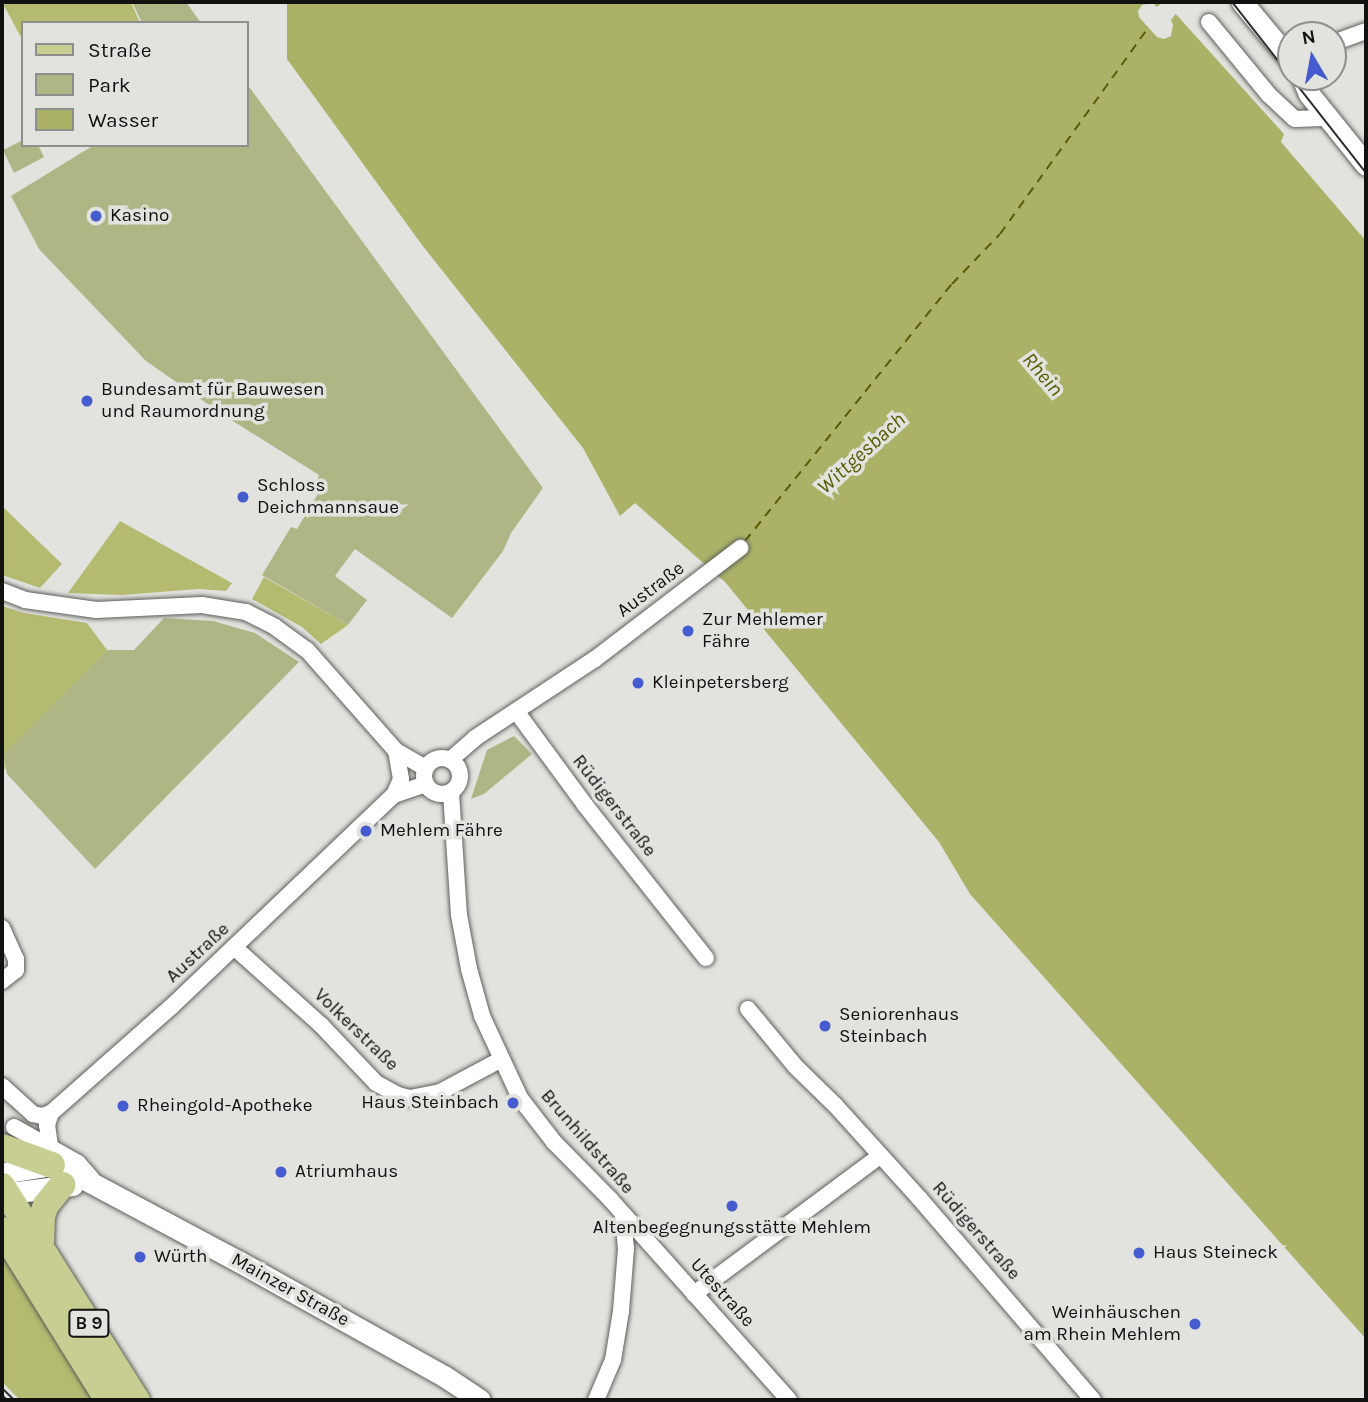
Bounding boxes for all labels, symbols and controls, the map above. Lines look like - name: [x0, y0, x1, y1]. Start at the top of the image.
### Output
- legend: [21, 21, 248, 147]
- north arrow: [1277, 21, 1347, 91]
- text: N: [1300, 25, 1317, 49]
- text: Straße: [88, 38, 151, 62]
- text: Park: [88, 73, 131, 97]
- text: Wasser: [88, 108, 158, 132]
- place label: Kasino: [110, 205, 169, 227]
- marker: Kasino: [88, 208, 104, 224]
- water label: Rhein: [1017, 347, 1069, 401]
- place label: Bundesamt für Bauwesen und Raumordnung: [101, 379, 325, 423]
- marker: Bundesamt für Bauwesen und Raumordnung: [79, 393, 95, 409]
- water label: Wittgesbach: [812, 407, 910, 499]
- place label: Schloss Deichmannsaue: [257, 475, 399, 519]
- marker: Schloss Deichmannsaue: [235, 489, 251, 505]
- street label: Austraße: [613, 557, 689, 623]
- place label: Zur Mehlemer Fähre: [702, 609, 823, 653]
- marker: Zur Mehlemer Fähre: [680, 623, 696, 639]
- place label: Kleinpetersberg: [652, 672, 789, 694]
- marker: Kleinpetersberg: [630, 675, 646, 691]
- street label: Rüdigerstraße: [567, 750, 661, 862]
- place label: Mehlem Fähre: [380, 820, 503, 842]
- marker: Mehlem Fähre: [358, 823, 374, 839]
- street label: Austraße: [162, 918, 234, 988]
- street label: Volkerstraße: [309, 984, 403, 1076]
- place label: Seniorenhaus Steinbach: [839, 1004, 959, 1048]
- marker: Seniorenhaus Steinbach: [817, 1018, 833, 1034]
- street label: Brunhildstraße: [535, 1085, 639, 1199]
- place label: Haus Steinbach: [361, 1092, 499, 1114]
- place label: Rheingold-Apotheke: [137, 1095, 313, 1117]
- marker: Haus Steinbach: [505, 1095, 521, 1111]
- marker: Rheingold-Apotheke: [115, 1098, 131, 1114]
- place label: Atriumhaus: [295, 1161, 398, 1183]
- marker: Atriumhaus: [273, 1164, 289, 1180]
- street label: Rüdigerstraße: [927, 1177, 1025, 1285]
- marker: Altenbegegnungsstätte Mehlem: [724, 1198, 740, 1214]
- place label: Altenbegegnungsstätte Mehlem: [593, 1217, 871, 1239]
- place label: Haus Steineck: [1153, 1242, 1278, 1264]
- marker: Haus Steineck: [1131, 1245, 1147, 1261]
- place label: Würth: [154, 1246, 207, 1268]
- street label: Mainzer Straße: [227, 1248, 353, 1332]
- marker: Würth: [132, 1249, 148, 1265]
- street label: Utestraße: [685, 1254, 759, 1332]
- place label: Weinhäuschen am Rhein Mehlem: [1024, 1302, 1181, 1346]
- road number: B 9: [68, 1308, 110, 1338]
- marker: Weinhäuschen am Rhein Mehlem: [1187, 1316, 1203, 1332]

